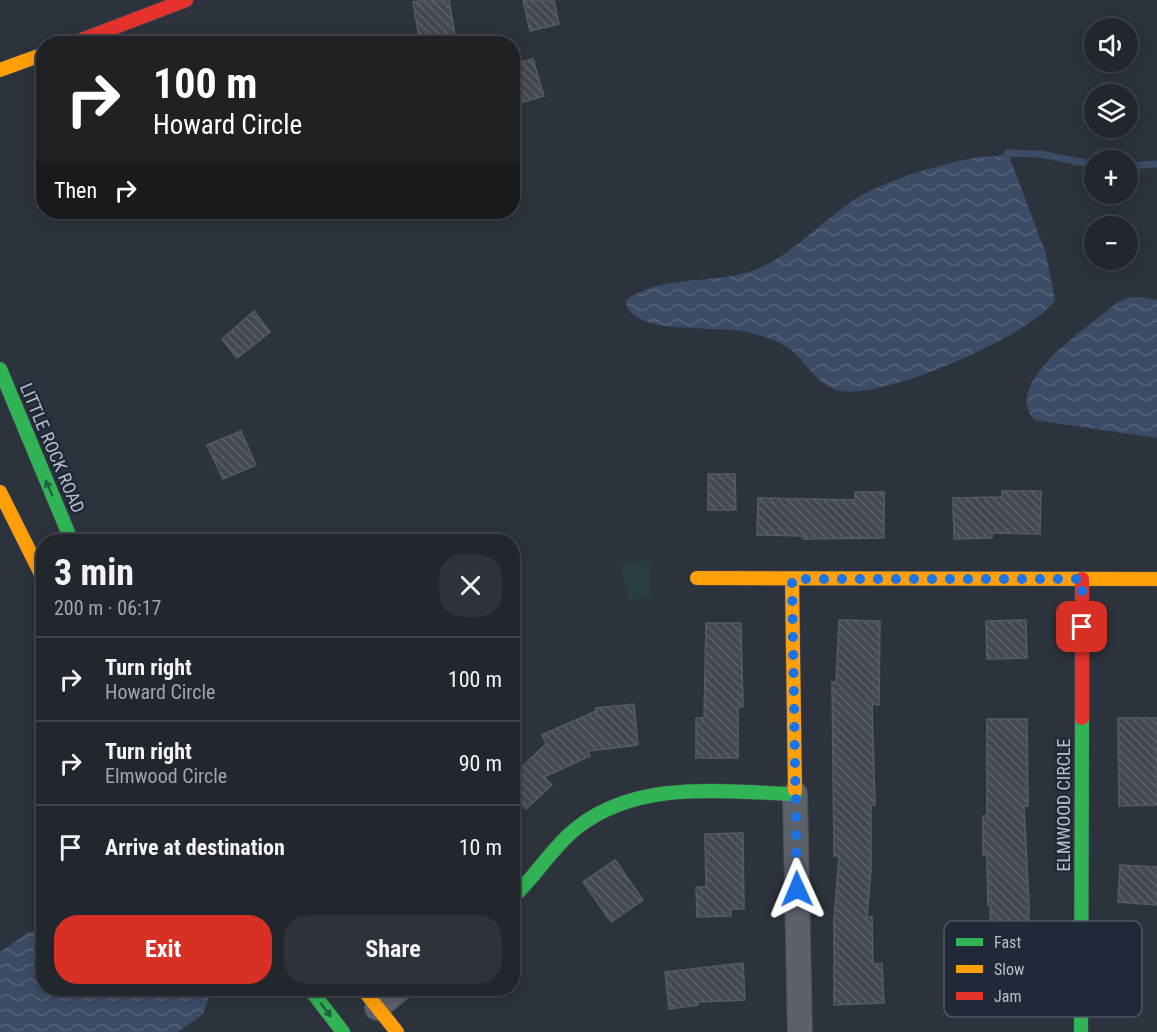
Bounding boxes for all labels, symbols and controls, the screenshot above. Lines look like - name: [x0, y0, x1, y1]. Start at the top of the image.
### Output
- map controls: [1084, 18, 1138, 270]
- button: sound: [1084, 18, 1138, 72]
- text: 100 m: [153, 59, 258, 108]
- icon: right: [54, 60, 132, 138]
- button: layers: [1084, 84, 1138, 138]
- text: Howard Circle: [153, 109, 302, 141]
- button: +: [1084, 150, 1138, 204]
- icon: right: [109, 174, 142, 207]
- text: Then: [54, 178, 97, 203]
- button: −: [1084, 216, 1138, 270]
- street label: LITTLE ROCK ROAD: [16, 380, 89, 516]
- one-way arrow: [43, 479, 53, 497]
- text: 3 min: [54, 552, 134, 594]
- button: close: [439, 554, 502, 617]
- text: 200 m · 06:17: [54, 596, 161, 620]
- pin: [1056, 601, 1107, 652]
- icon: arrive: [1065, 610, 1098, 643]
- text: Turn right: [105, 655, 192, 680]
- icon: right: [54, 663, 87, 696]
- text: 100 m: [448, 667, 502, 692]
- text: Howard Circle: [105, 680, 215, 704]
- text: Turn right: [105, 739, 192, 764]
- street label: ELMWOOD CIRCLE: [1053, 739, 1074, 871]
- icon: right: [54, 747, 87, 780]
- text: 90 m: [459, 751, 502, 776]
- text: Elmwood Circle: [105, 764, 227, 788]
- icon: arrive: [54, 831, 87, 864]
- text: Arrive at destination: [105, 835, 285, 860]
- text: 10 m: [459, 835, 502, 860]
- position arrow: [765, 857, 829, 921]
- button: Exit: [54, 915, 272, 984]
- button: Share: [284, 915, 502, 984]
- legend: [944, 921, 1142, 1017]
- text: Fast: [994, 933, 1021, 952]
- text: Slow: [994, 960, 1024, 979]
- text: Jam: [994, 987, 1021, 1006]
- one-way arrow: [320, 1003, 332, 1018]

